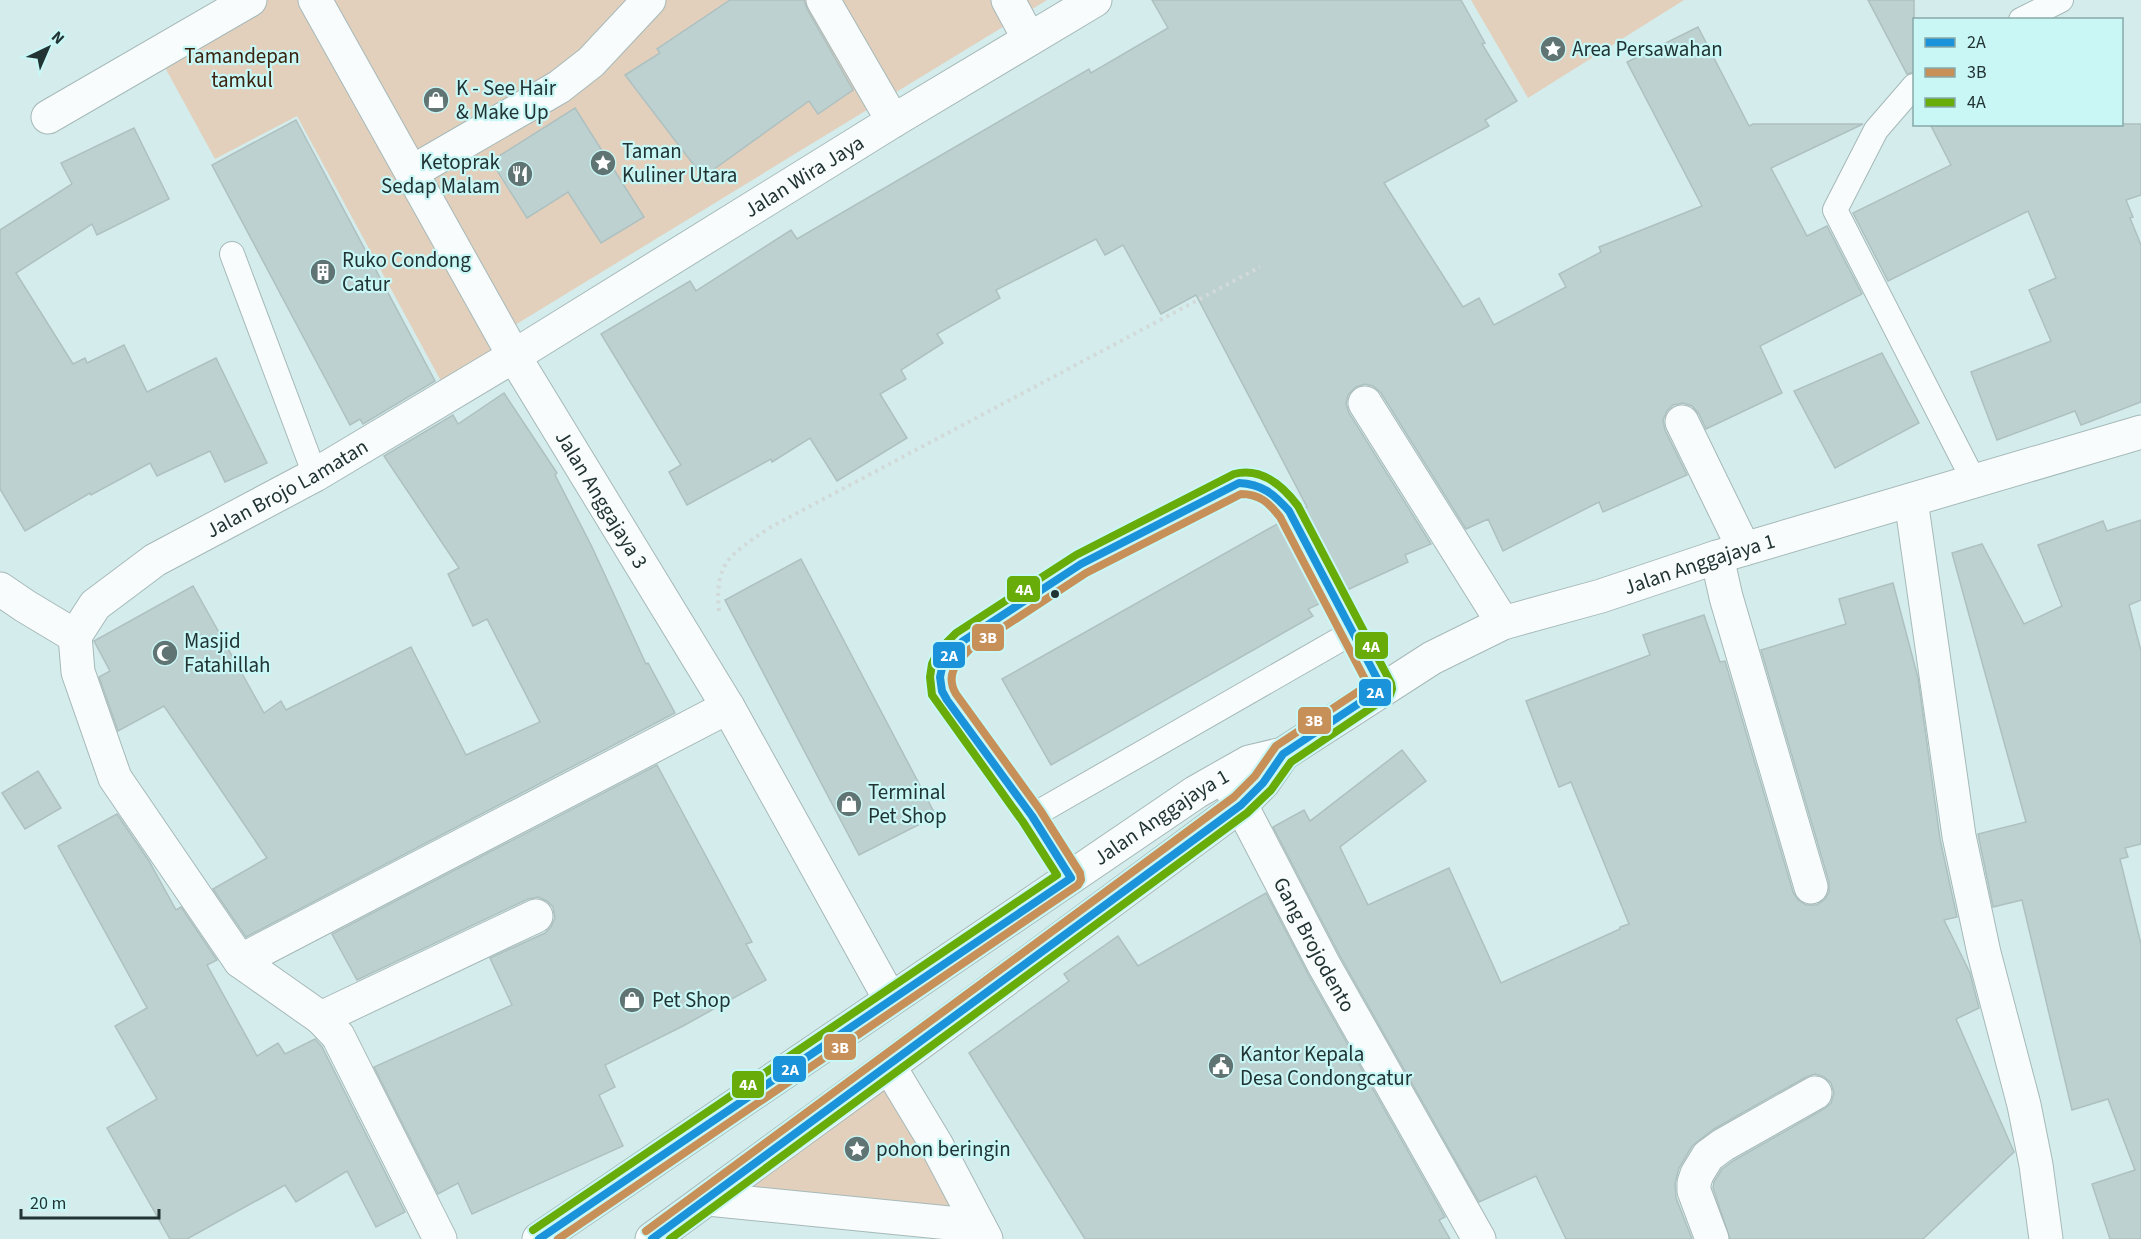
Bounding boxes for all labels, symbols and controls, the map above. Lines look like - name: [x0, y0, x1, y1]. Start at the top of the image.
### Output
- north arrow: [18, 18, 78, 78]
- legend: [1913, 18, 2123, 126]
- text: N: [46, 26, 69, 50]
- text: 2A: [1967, 30, 1986, 55]
- place icon: Area Persawahan: [1538, 34, 1568, 64]
- place label: Area Persawahan: [1572, 34, 1723, 64]
- park label: Tamandepan tamkul: [184, 41, 300, 95]
- text: 3B: [1967, 60, 1987, 85]
- place label: K - See Hair & Make Up: [456, 73, 557, 127]
- shop icon: K - See Hair & Make Up: [421, 85, 451, 115]
- text: 4A: [1967, 90, 1986, 115]
- street label: Jalan Wira Jaya: [738, 128, 870, 225]
- place label: Taman Kuliner Utara: [622, 136, 737, 190]
- place label: Ketoprak Sedap Malam: [381, 147, 501, 201]
- place icon: Taman Kuliner Utara: [588, 148, 618, 178]
- restaurant icon: Ketoprak Sedap Malam: [505, 159, 535, 189]
- place label: Ruko Condong Catur: [342, 245, 471, 299]
- building icon: Ruko Condong Catur: [308, 257, 338, 287]
- street label: Jalan Anggajaya 3: [548, 425, 655, 574]
- street label: Jalan Brojo Lamatan: [201, 432, 374, 545]
- street label: Jalan Anggajaya 1: [1620, 526, 1778, 602]
- line badge: 4A: [1006, 575, 1041, 603]
- text: 4A: [1015, 579, 1034, 601]
- unlabelled marker: [1049, 588, 1061, 600]
- line badge: 3B: [971, 623, 1005, 652]
- place label: Masjid Fatahillah: [184, 626, 271, 680]
- text: 3B: [979, 627, 997, 649]
- line badge: 4A: [1354, 631, 1389, 660]
- text: 4A: [1362, 636, 1381, 658]
- mosque icon: Masjid Fatahillah: [150, 638, 180, 668]
- line badge: 2A: [932, 641, 966, 669]
- text: 2A: [940, 645, 959, 667]
- line badge: 2A: [1358, 678, 1392, 707]
- text: 2A: [1366, 682, 1385, 704]
- line badge: 3B: [1297, 706, 1332, 735]
- text: 3B: [1305, 710, 1323, 732]
- street label: Jalan Anggajaya 1: [1087, 761, 1235, 873]
- place label: Terminal Pet Shop: [868, 777, 947, 831]
- shop icon: Terminal Pet Shop: [834, 789, 864, 819]
- street label: Gang Brojodento: [1266, 872, 1363, 1018]
- shop icon: Pet Shop: [617, 985, 647, 1015]
- place label: Pet Shop: [652, 985, 731, 1015]
- line badge: 3B: [823, 1033, 857, 1061]
- text: 3B: [831, 1037, 849, 1059]
- place label: Kantor Kepala Desa Condongcatur: [1240, 1039, 1413, 1093]
- public building icon: Kantor Kepala Desa Condongcatur: [1206, 1051, 1236, 1081]
- line badge: 2A: [772, 1055, 807, 1083]
- text: 2A: [781, 1059, 800, 1081]
- line badge: 4A: [731, 1070, 765, 1099]
- text: 4A: [739, 1074, 758, 1096]
- place icon: pohon beringin: [842, 1134, 872, 1164]
- place label: pohon beringin: [876, 1134, 1011, 1164]
- scale bar: [21, 1182, 159, 1220]
- text: 20 m: [30, 1191, 66, 1216]

